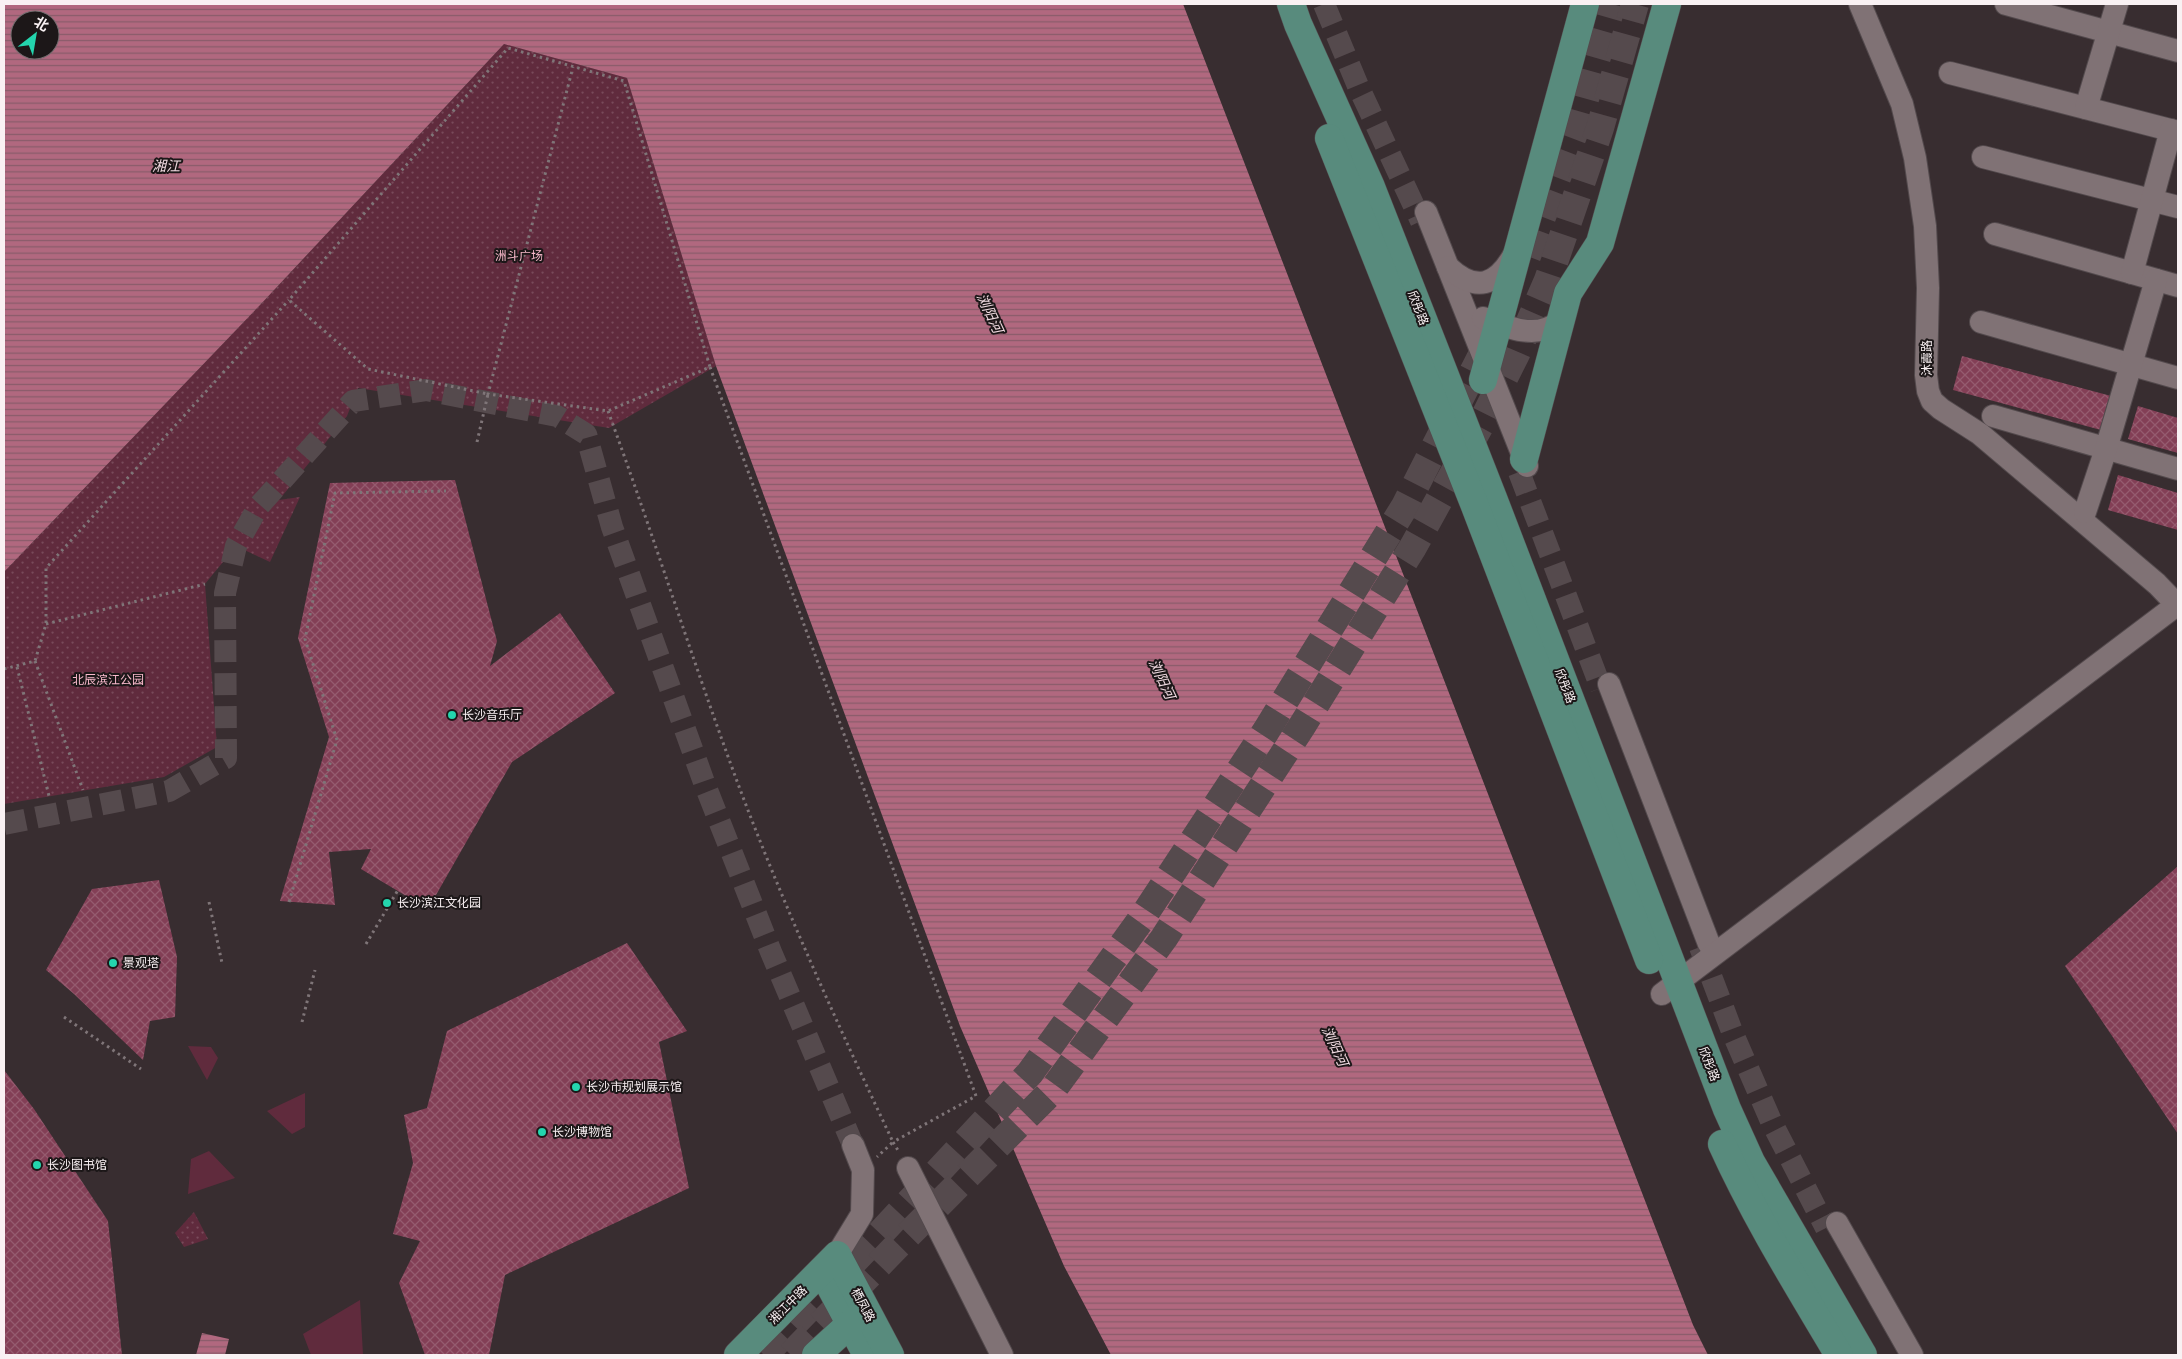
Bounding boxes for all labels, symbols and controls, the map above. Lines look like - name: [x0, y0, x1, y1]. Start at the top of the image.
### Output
- north arrow: [10, 10, 60, 60]
- text: 北: [32, 13, 52, 34]
- water label: 湘江: [152, 158, 182, 174]
- park label: 洲斗广场: [495, 249, 543, 263]
- street label: 欣彤路: [1405, 289, 1431, 327]
- water label: 浏阳河: [974, 291, 1007, 338]
- street label: 沐霞路: [1920, 340, 1934, 376]
- water label: 浏阳河: [1146, 657, 1179, 704]
- street label: 欣彤路: [1552, 667, 1578, 705]
- park label: 北辰滨江公园: [72, 673, 144, 687]
- place label: 长沙音乐厅: [462, 708, 522, 722]
- marker: 长沙音乐厅: [446, 709, 458, 721]
- place label: 长沙滨江文化园: [397, 896, 481, 910]
- marker: 长沙滨江文化园: [381, 897, 393, 909]
- place label: 景观塔: [123, 956, 159, 970]
- marker: 景观塔: [107, 957, 119, 969]
- water label: 浏阳河: [1319, 1024, 1352, 1071]
- street label: 欣彤路: [1696, 1045, 1722, 1083]
- place label: 长沙市规划展示馆: [586, 1080, 682, 1094]
- marker: 长沙市规划展示馆: [570, 1081, 582, 1093]
- place label: 长沙博物馆: [552, 1125, 612, 1139]
- marker: 长沙博物馆: [536, 1126, 548, 1138]
- place label: 长沙图书馆: [47, 1158, 107, 1172]
- marker: 长沙图书馆: [31, 1159, 43, 1171]
- street label: 湘江中路: [766, 1283, 810, 1327]
- street label: 栖凤路: [848, 1286, 878, 1324]

